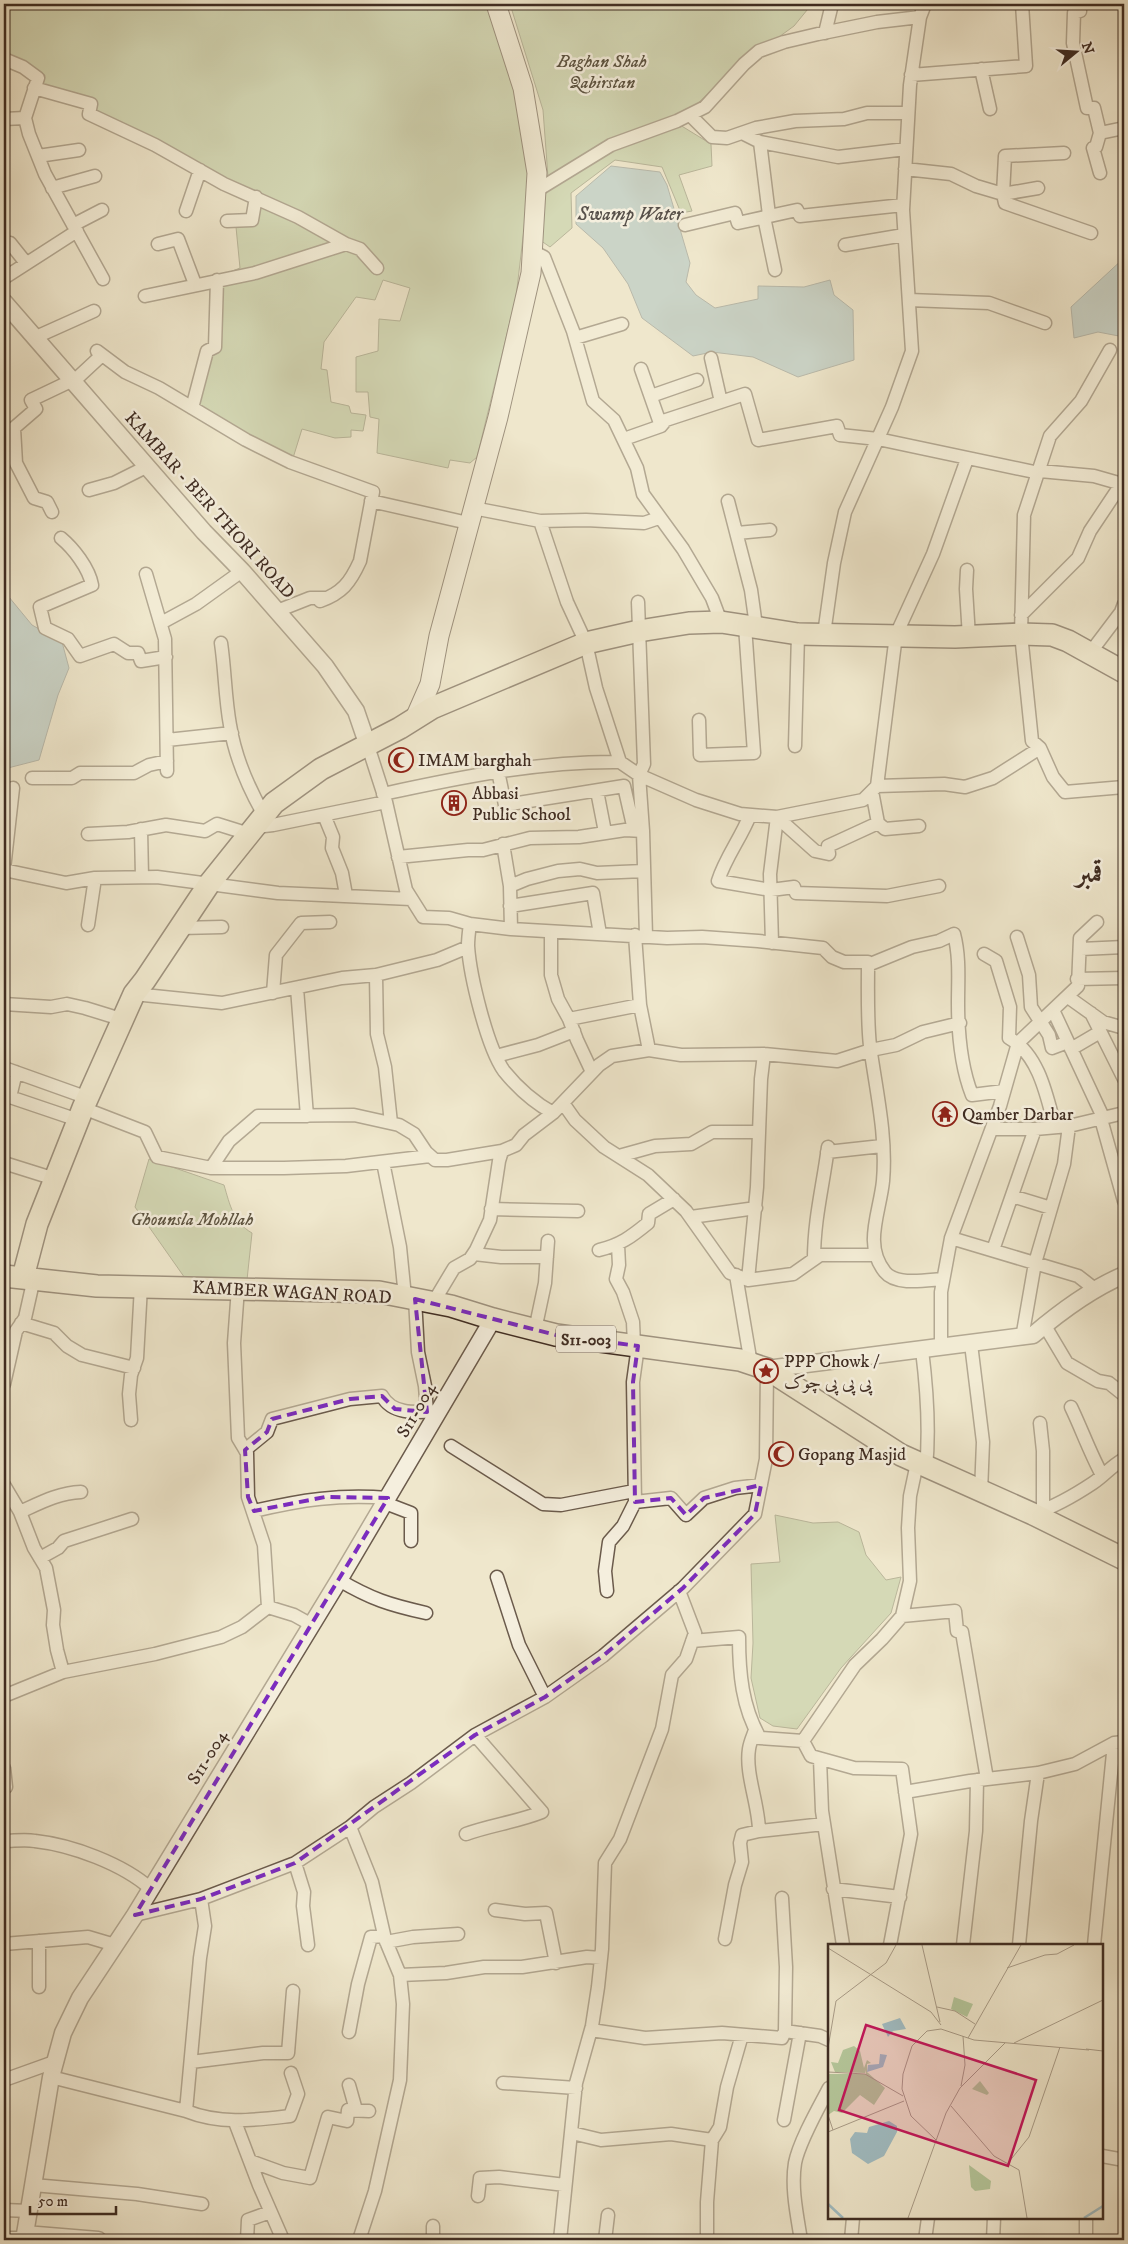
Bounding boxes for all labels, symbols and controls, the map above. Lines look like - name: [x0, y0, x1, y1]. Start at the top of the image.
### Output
- north arrow: [1050, 28, 1100, 78]
- text: N: [1077, 40, 1098, 57]
- park label: Baghan Shah Qabirstan: [556, 51, 647, 94]
- water label: Swamp Water: [577, 203, 685, 227]
- street label: KAMBAR - BER THORI ROAD: [119, 408, 299, 604]
- mosque icon: IMAM barghah: [388, 747, 414, 773]
- place label: IMAM barghah: [418, 750, 532, 772]
- place label: Abbasi Public School: [472, 783, 571, 826]
- building icon: Abbasi Public School: [441, 790, 467, 816]
- district label: قمبر: [1073, 856, 1102, 891]
- temple icon: Qamber Darbar: [932, 1101, 958, 1127]
- place label: Qamber Darbar: [962, 1104, 1074, 1126]
- park label: Ghounsla Mohllah: [130, 1209, 254, 1231]
- street label: KAMBER WAGAN ROAD: [192, 1277, 392, 1309]
- road number: S11-003: [556, 1326, 616, 1352]
- place label: PPP Chowk / پی پی پی چوک: [784, 1351, 880, 1396]
- place icon: PPP Chowk / پی پی پی چوک: [753, 1358, 779, 1384]
- street label: S11-004: [392, 1379, 442, 1442]
- mosque icon: Gopang Masjid: [768, 1441, 794, 1467]
- place label: Gopang Masjid: [798, 1444, 906, 1466]
- street label: S11-004: [183, 1726, 233, 1789]
- inset map: [828, 1944, 1103, 2219]
- scale bar: [30, 2184, 116, 2216]
- text: 50 m: [38, 2192, 68, 2211]

